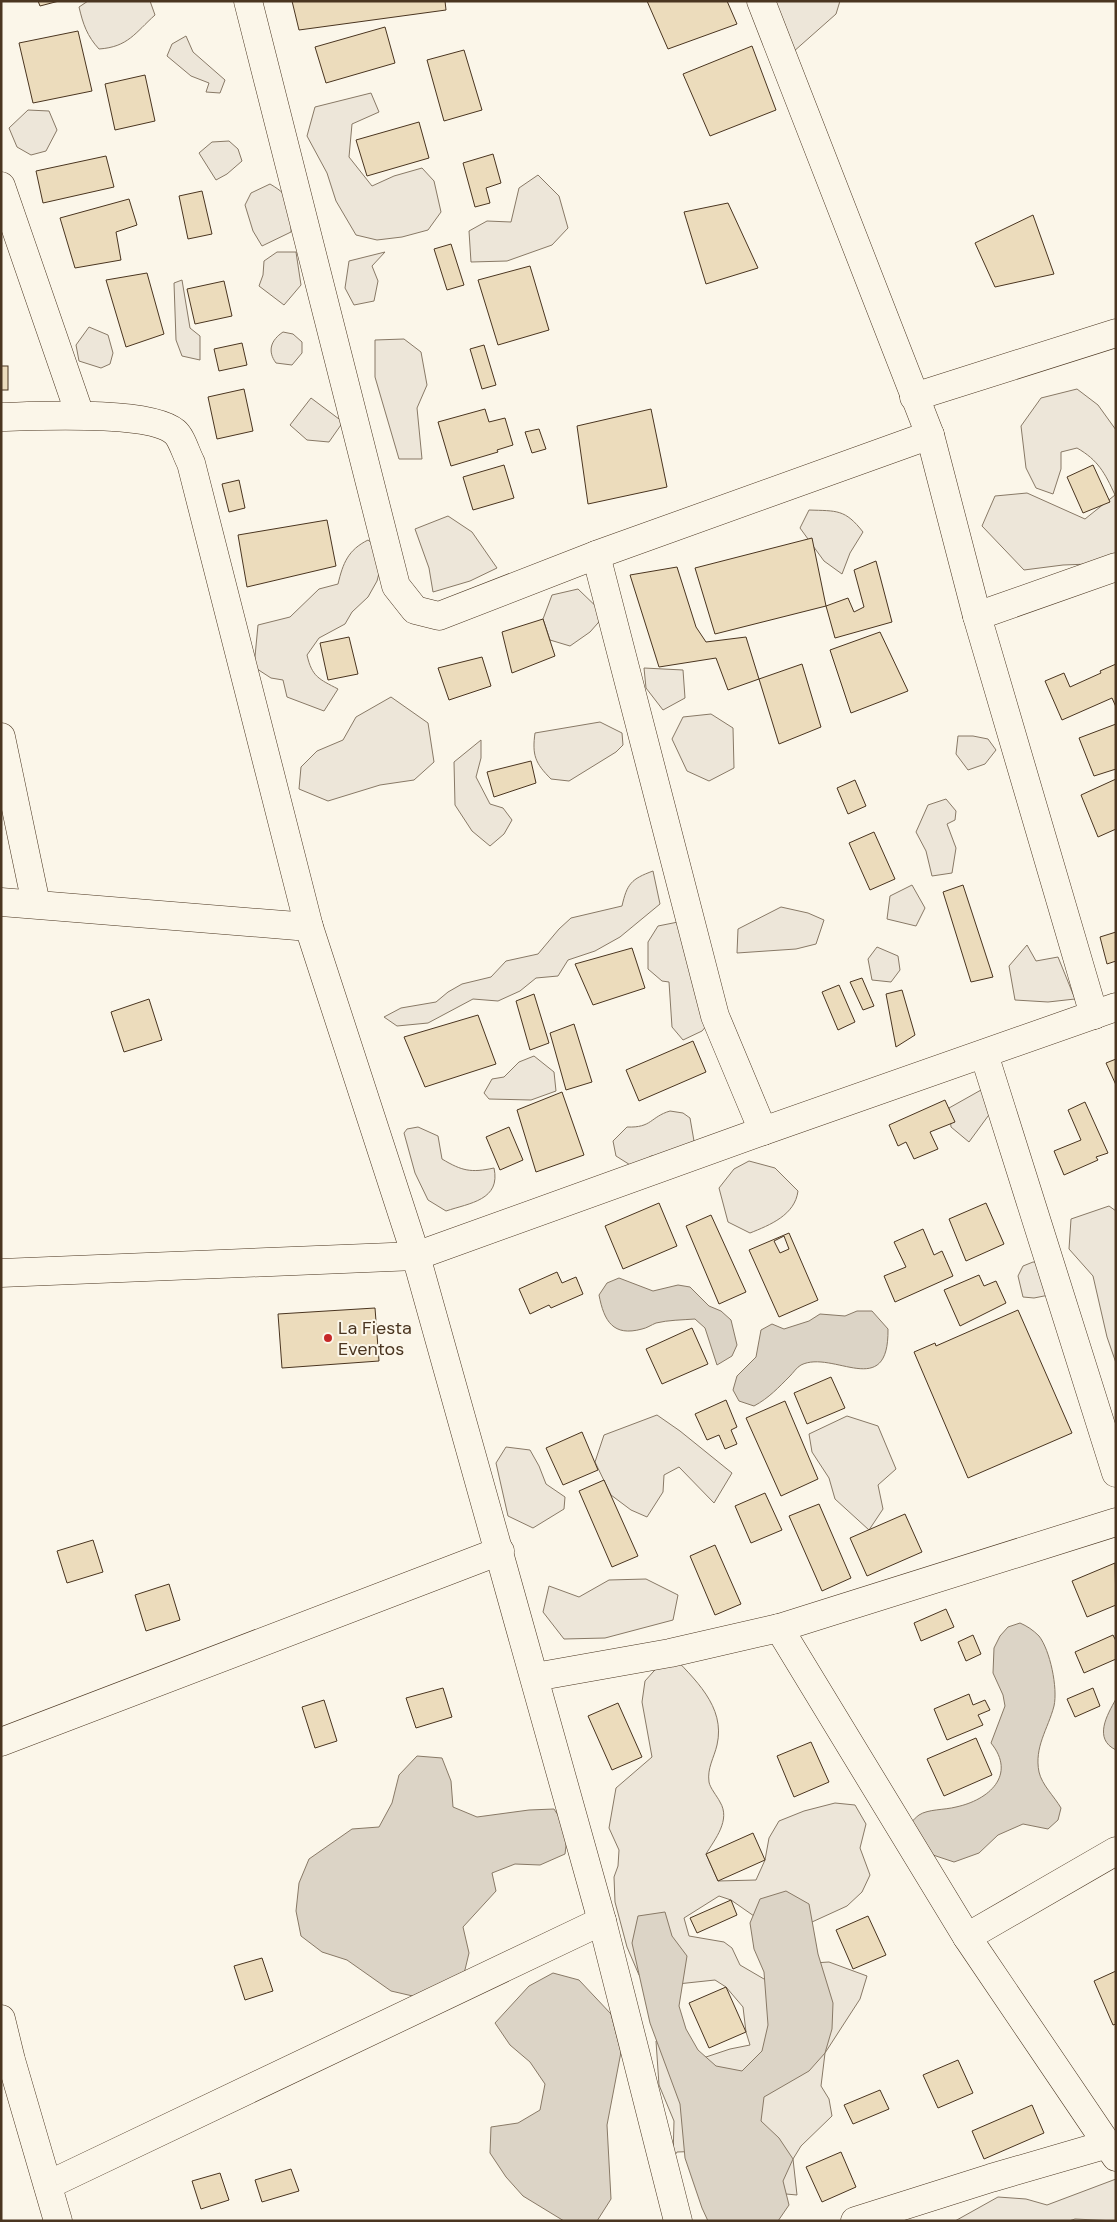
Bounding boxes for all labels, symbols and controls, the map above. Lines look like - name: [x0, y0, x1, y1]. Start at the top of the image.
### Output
- place label: La Fiesta Eventos: [338, 1316, 412, 1361]
- marker: La Fiesta Eventos: [322, 1332, 334, 1344]

